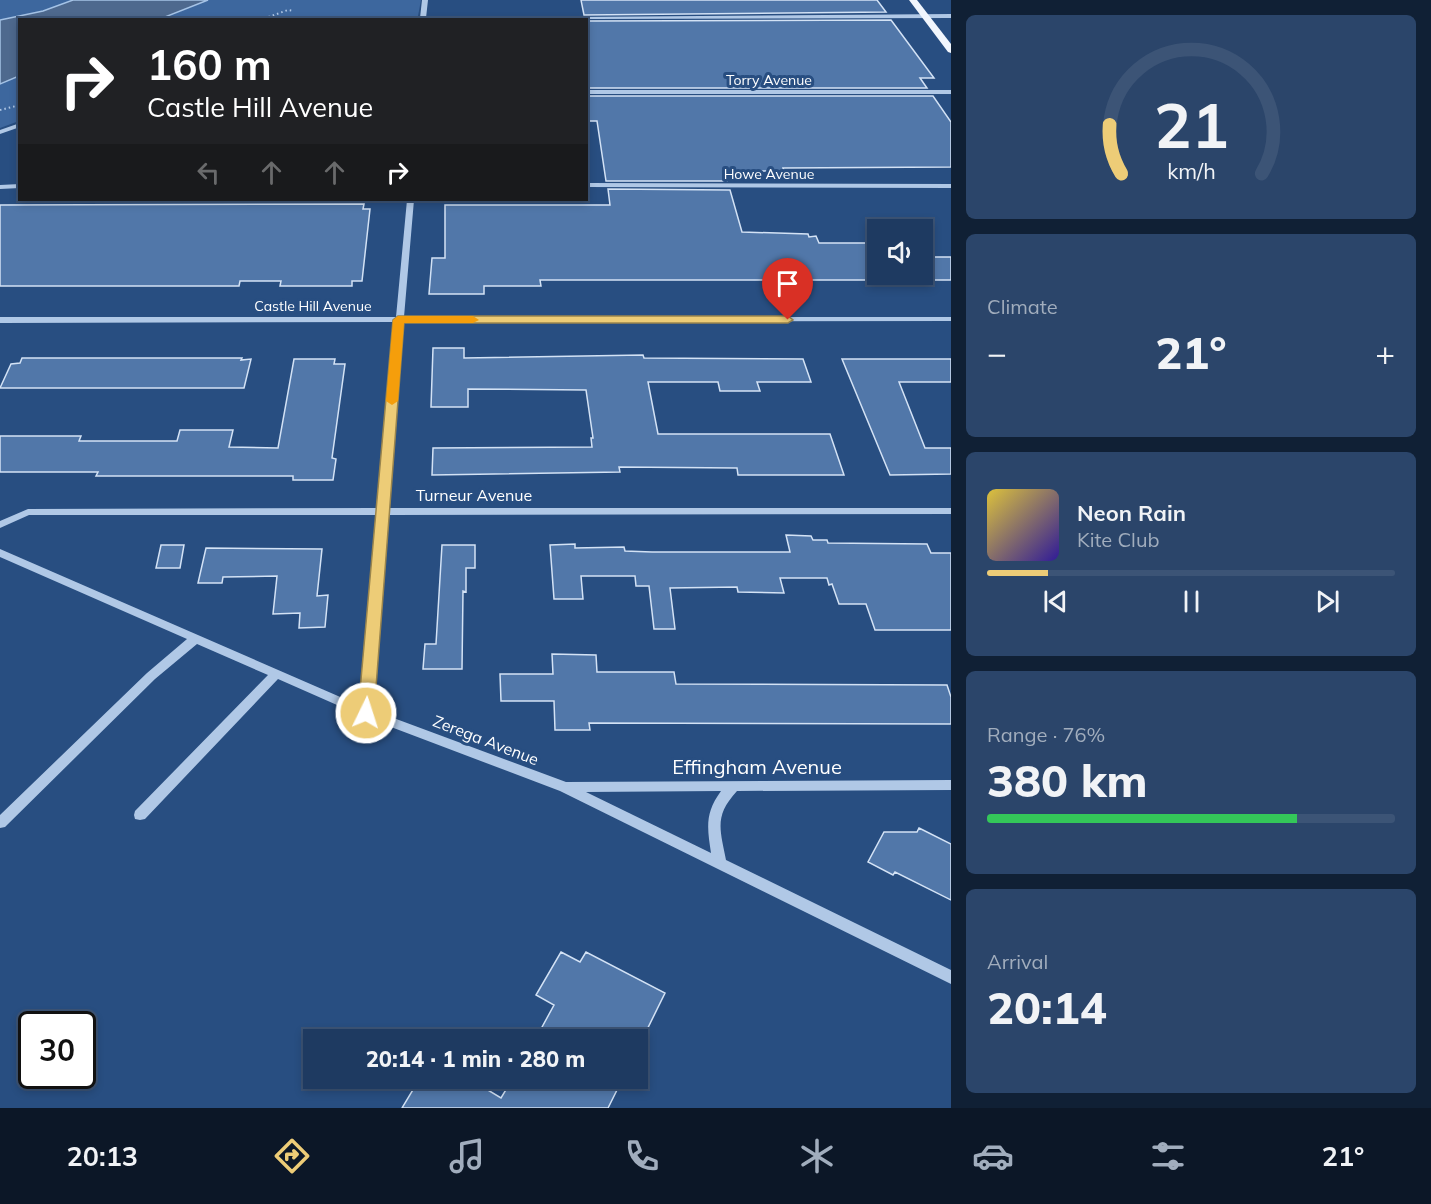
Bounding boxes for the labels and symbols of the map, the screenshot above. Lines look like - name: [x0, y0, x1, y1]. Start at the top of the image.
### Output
- street label: Torry Avenue: [726, 71, 812, 89]
- street label: Howe Avenue: [724, 165, 814, 183]
- pin: [762, 258, 813, 320]
- street label: Castle Hill Avenue: [254, 297, 372, 315]
- street label: Turneur Avenue: [416, 485, 532, 505]
- position arrow: [334, 681, 398, 745]
- street label: Zerega Avenue: [430, 711, 542, 769]
- street label: Effingham Avenue: [672, 754, 842, 779]
- speed limit sign: 30: [18, 1011, 96, 1089]

